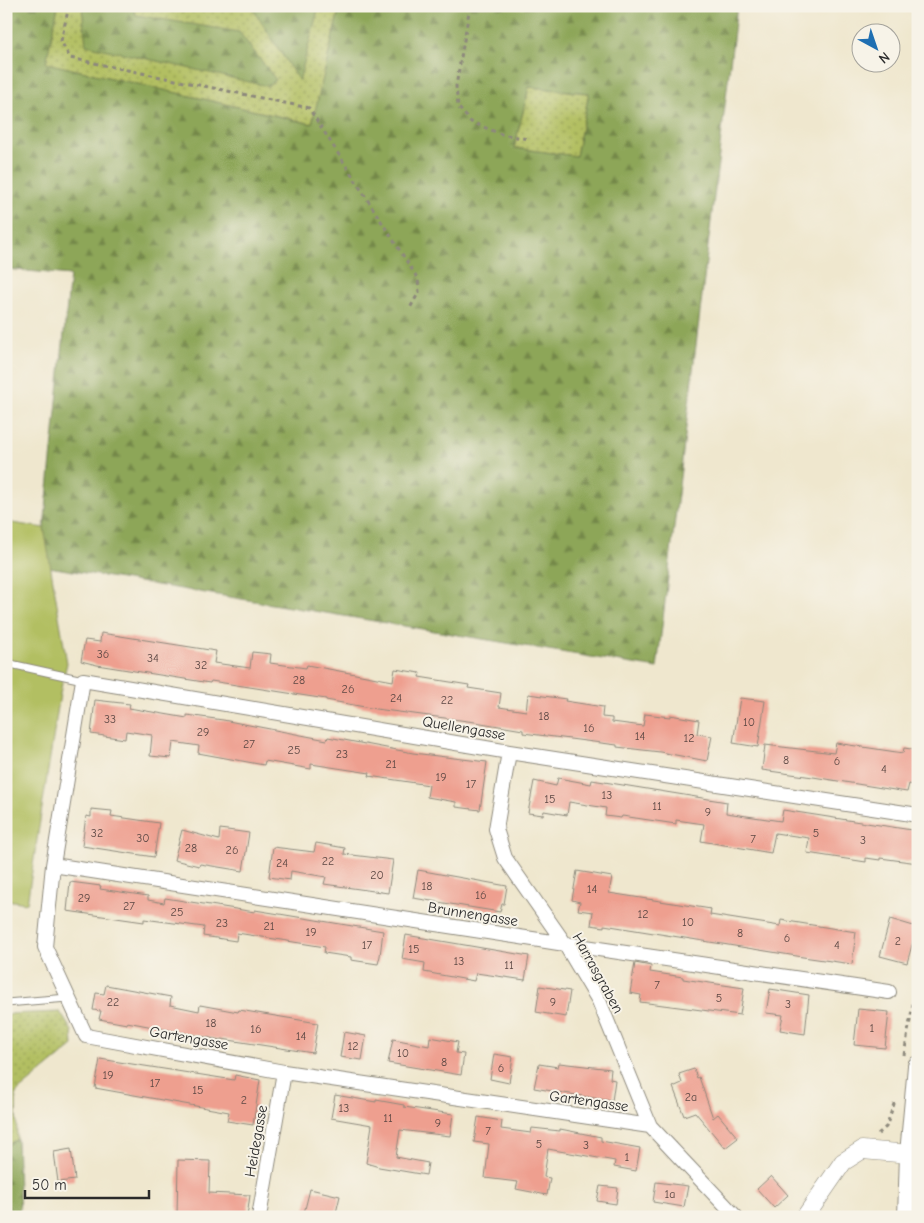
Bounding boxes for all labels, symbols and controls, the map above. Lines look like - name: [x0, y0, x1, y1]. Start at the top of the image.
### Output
- north arrow: [852, 22, 902, 72]
- text: N: [875, 48, 893, 67]
- house number: 36: [97, 647, 109, 661]
- house number: 34: [147, 651, 159, 665]
- house number: 32: [195, 658, 207, 672]
- house number: 28: [293, 673, 305, 687]
- house number: 26: [342, 682, 354, 696]
- house number: 24: [390, 691, 402, 705]
- house number: 22: [441, 693, 453, 707]
- house number: 18: [539, 709, 549, 723]
- house number: 33: [104, 712, 116, 726]
- street label: Quellengasse: [421, 712, 507, 744]
- house number: 10: [743, 715, 755, 729]
- house number: 16: [583, 721, 595, 735]
- house number: 29: [197, 725, 209, 739]
- house number: 14: [635, 729, 645, 743]
- house number: 12: [683, 731, 695, 745]
- house number: 27: [243, 737, 255, 751]
- house number: 25: [288, 743, 300, 757]
- house number: 23: [336, 747, 348, 761]
- house number: 8: [783, 753, 789, 767]
- house number: 6: [834, 754, 840, 768]
- house number: 21: [385, 757, 397, 771]
- house number: 4: [881, 762, 887, 776]
- house number: 19: [435, 770, 447, 784]
- house number: 17: [466, 777, 477, 791]
- house number: 13: [602, 788, 612, 802]
- house number: 15: [544, 792, 556, 806]
- house number: 11: [652, 799, 662, 813]
- house number: 9: [705, 805, 711, 819]
- house number: 32: [91, 826, 103, 840]
- house number: 5: [813, 826, 819, 840]
- house number: 30: [136, 831, 150, 845]
- house number: 7: [750, 832, 756, 846]
- house number: 3: [860, 833, 866, 847]
- house number: 28: [185, 841, 197, 855]
- house number: 26: [226, 843, 238, 857]
- house number: 22: [322, 854, 334, 868]
- house number: 24: [276, 856, 288, 870]
- house number: 20: [370, 868, 384, 882]
- house number: 18: [422, 879, 432, 893]
- house number: 14: [587, 882, 597, 896]
- house number: 16: [475, 888, 487, 902]
- house number: 29: [78, 891, 90, 905]
- street label: Brunnengasse: [427, 898, 520, 930]
- house number: 27: [123, 899, 135, 913]
- house number: 25: [171, 905, 183, 919]
- house number: 12: [637, 907, 649, 921]
- house number: 10: [682, 915, 694, 929]
- house number: 23: [216, 916, 228, 930]
- house number: 21: [263, 919, 275, 933]
- house number: 19: [305, 925, 317, 939]
- house number: 8: [737, 926, 743, 940]
- street label: Harrasgraben: [568, 930, 628, 1016]
- house number: 6: [784, 931, 790, 945]
- house number: 2: [895, 934, 901, 948]
- house number: 17: [362, 938, 373, 952]
- house number: 4: [834, 938, 840, 952]
- house number: 15: [408, 942, 420, 956]
- house number: 13: [454, 954, 464, 968]
- house number: 11: [504, 958, 514, 972]
- house number: 7: [654, 978, 660, 992]
- house number: 5: [716, 991, 722, 1005]
- house number: 22: [107, 995, 119, 1009]
- house number: 9: [550, 995, 556, 1009]
- house number: 3: [785, 997, 791, 1011]
- house number: 18: [206, 1016, 216, 1030]
- house number: 1: [870, 1021, 875, 1035]
- street label: Gartengasse: [148, 1022, 230, 1054]
- house number: 16: [250, 1022, 262, 1036]
- house number: 14: [296, 1029, 306, 1043]
- house number: 12: [347, 1039, 359, 1053]
- house number: 10: [397, 1046, 409, 1060]
- house number: 8: [441, 1055, 447, 1069]
- house number: 6: [498, 1061, 504, 1075]
- house number: 19: [102, 1068, 114, 1082]
- house number: 17: [150, 1076, 161, 1090]
- house number: 15: [192, 1083, 204, 1097]
- street label: Gartengasse: [548, 1087, 630, 1116]
- house number: 2a: [685, 1090, 697, 1104]
- house number: 2: [241, 1093, 247, 1107]
- house number: 13: [339, 1101, 349, 1115]
- street label: Heidegasse: [241, 1103, 271, 1178]
- house number: 11: [383, 1111, 393, 1125]
- house number: 9: [435, 1116, 441, 1130]
- house number: 7: [485, 1124, 491, 1138]
- house number: 5: [536, 1137, 542, 1151]
- house number: 3: [583, 1138, 589, 1152]
- house number: 1: [625, 1150, 630, 1164]
- scale bar: [25, 1168, 149, 1200]
- text: 50 m: [32, 1176, 67, 1194]
- house number: 1a: [665, 1187, 675, 1201]

